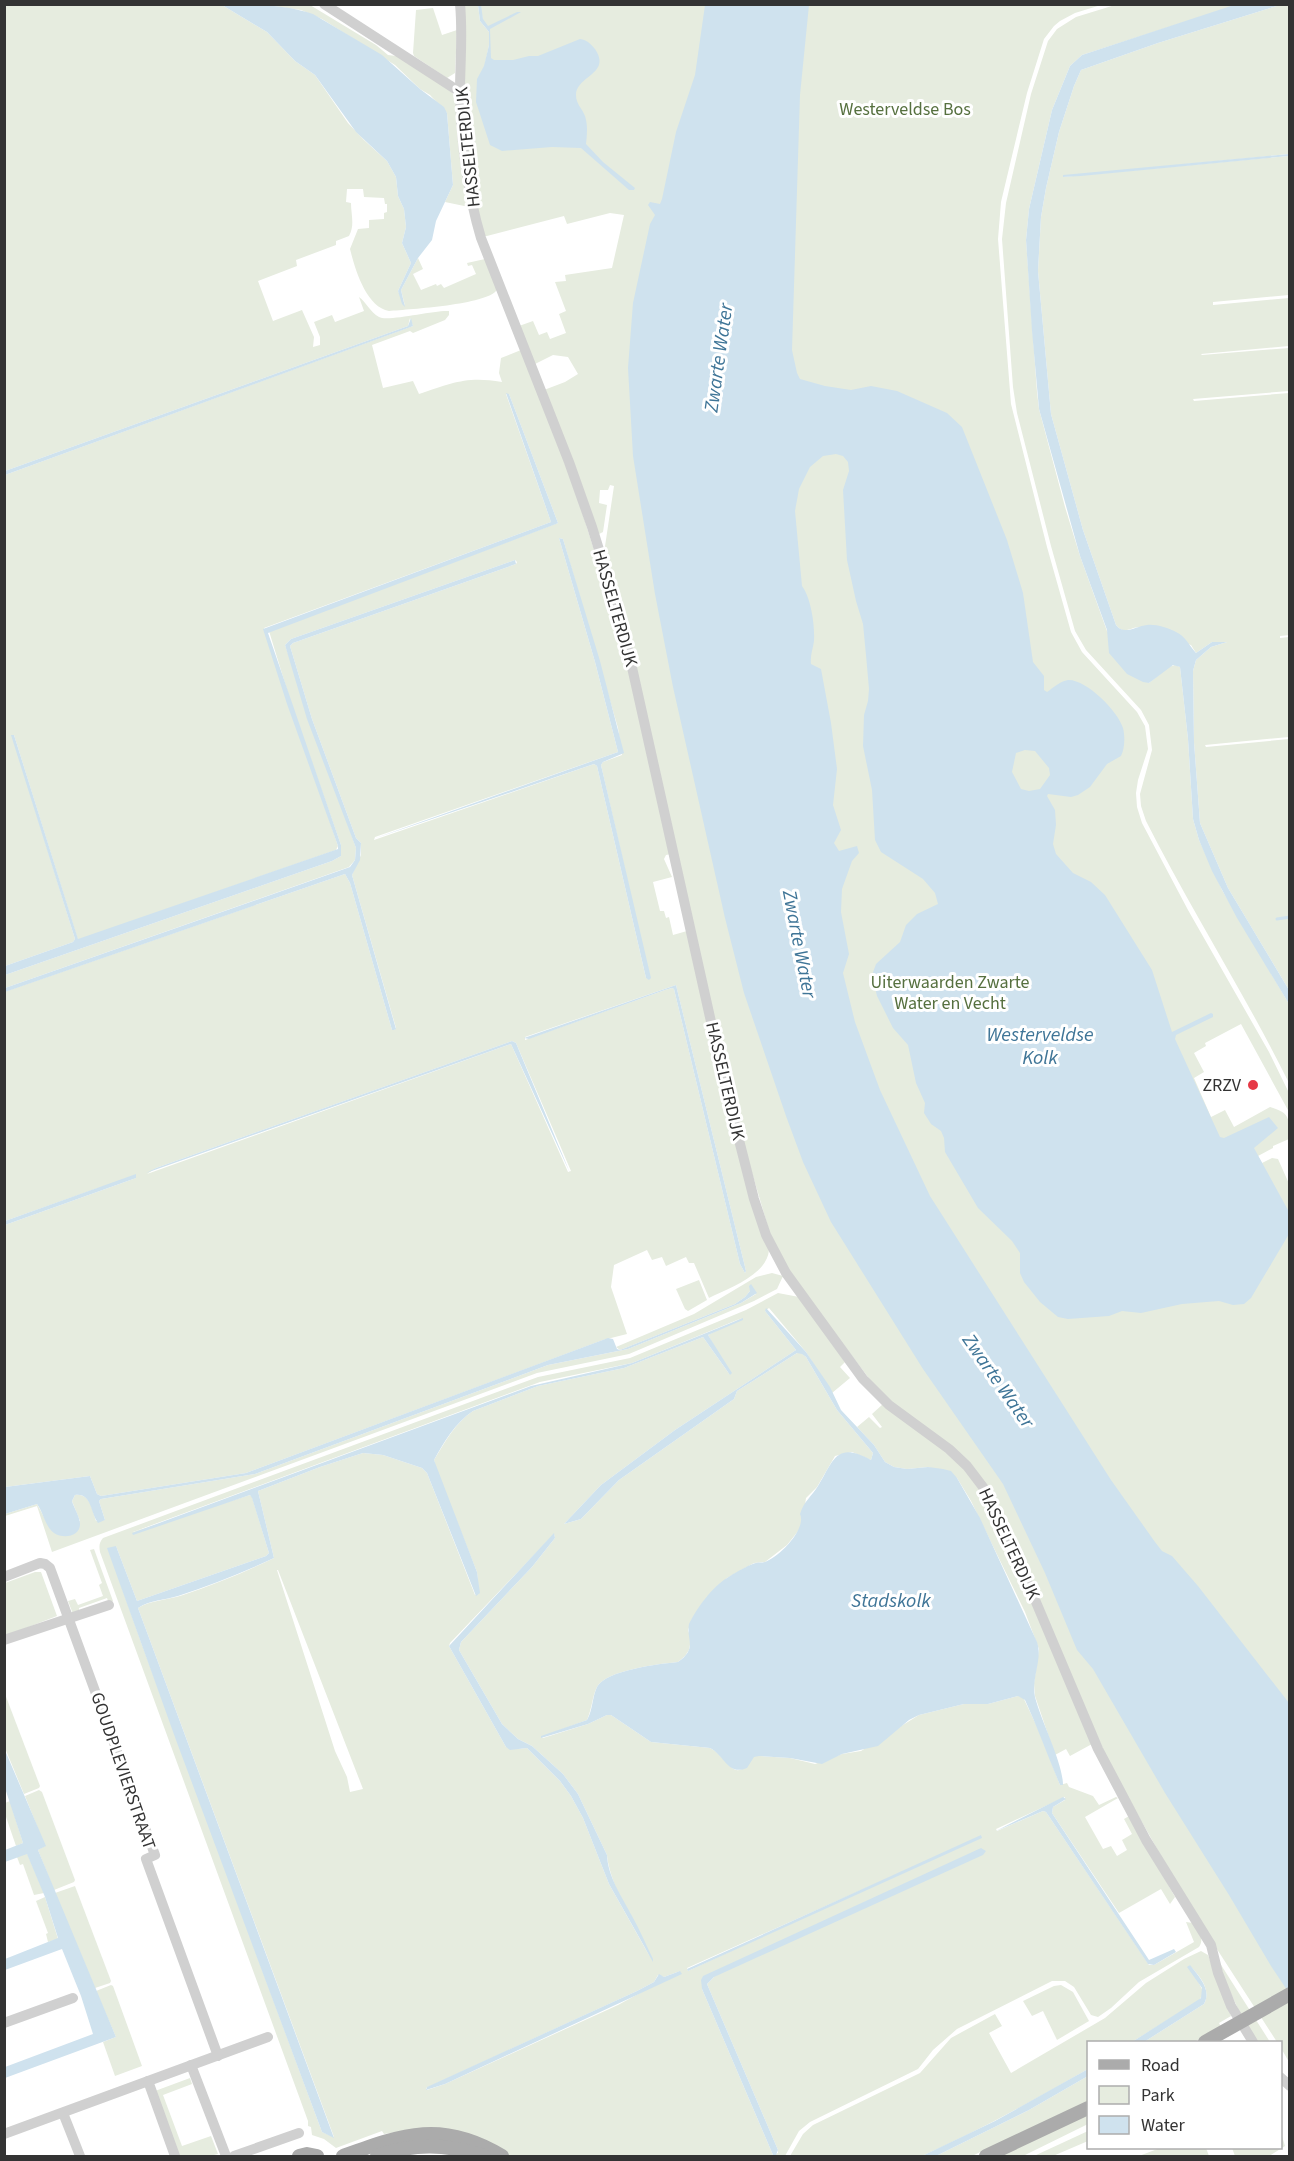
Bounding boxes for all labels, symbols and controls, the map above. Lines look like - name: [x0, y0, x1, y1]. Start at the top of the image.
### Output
- street label: HASSELTERDIJK: [449, 85, 487, 208]
- park label: Westerveldse Bos: [839, 97, 971, 122]
- water label: Zwarte Water: [697, 301, 741, 415]
- street label: HASSELTERDIJK: [586, 546, 644, 670]
- water label: Zwarte Water: [775, 887, 823, 1002]
- park label: Uiterwaarden Zwarte Water en Vecht: [871, 970, 1030, 1016]
- street label: HASSELTERDIJK: [699, 1019, 751, 1143]
- water label: Westerveldse Kolk: [986, 1021, 1094, 1072]
- place label: ZRZV: [1202, 1073, 1242, 1098]
- marker: ZRZV: [1246, 1078, 1260, 1092]
- water label: Zwarte Water: [955, 1327, 1042, 1435]
- street label: HASSELTERDIJK: [972, 1484, 1046, 1605]
- water label: Stadskolk: [851, 1587, 931, 1615]
- street label: GOUDPLEVIERSTRAAT: [84, 1689, 162, 1853]
- legend: [1087, 2041, 1282, 2149]
- text: Road: [1141, 2053, 1180, 2078]
- text: Park: [1141, 2083, 1175, 2108]
- text: Water: [1141, 2113, 1185, 2138]

